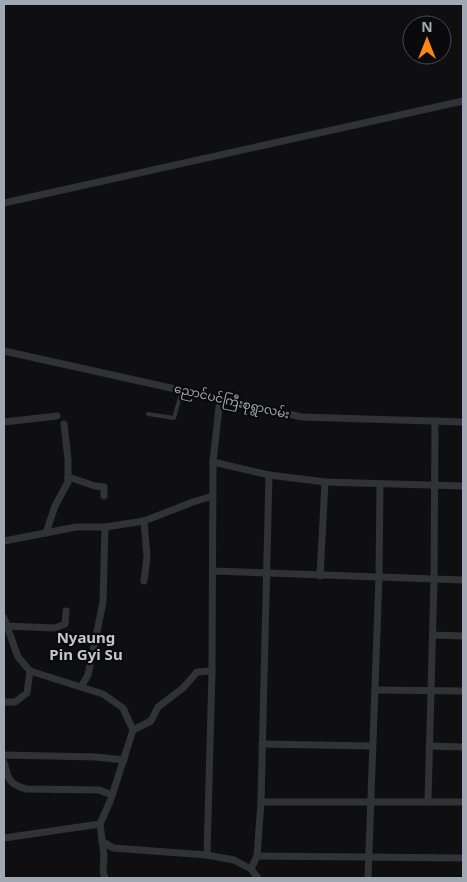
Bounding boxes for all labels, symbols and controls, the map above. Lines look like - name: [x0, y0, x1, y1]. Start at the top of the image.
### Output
- north arrow: [402, 15, 452, 65]
- text: N: [421, 17, 433, 36]
- street label: ညောင်ပင်ကြီးစုရွာလမ်း: [172, 379, 291, 424]
- district label: Nyaung Pin Gyi Su: [49, 627, 123, 664]

